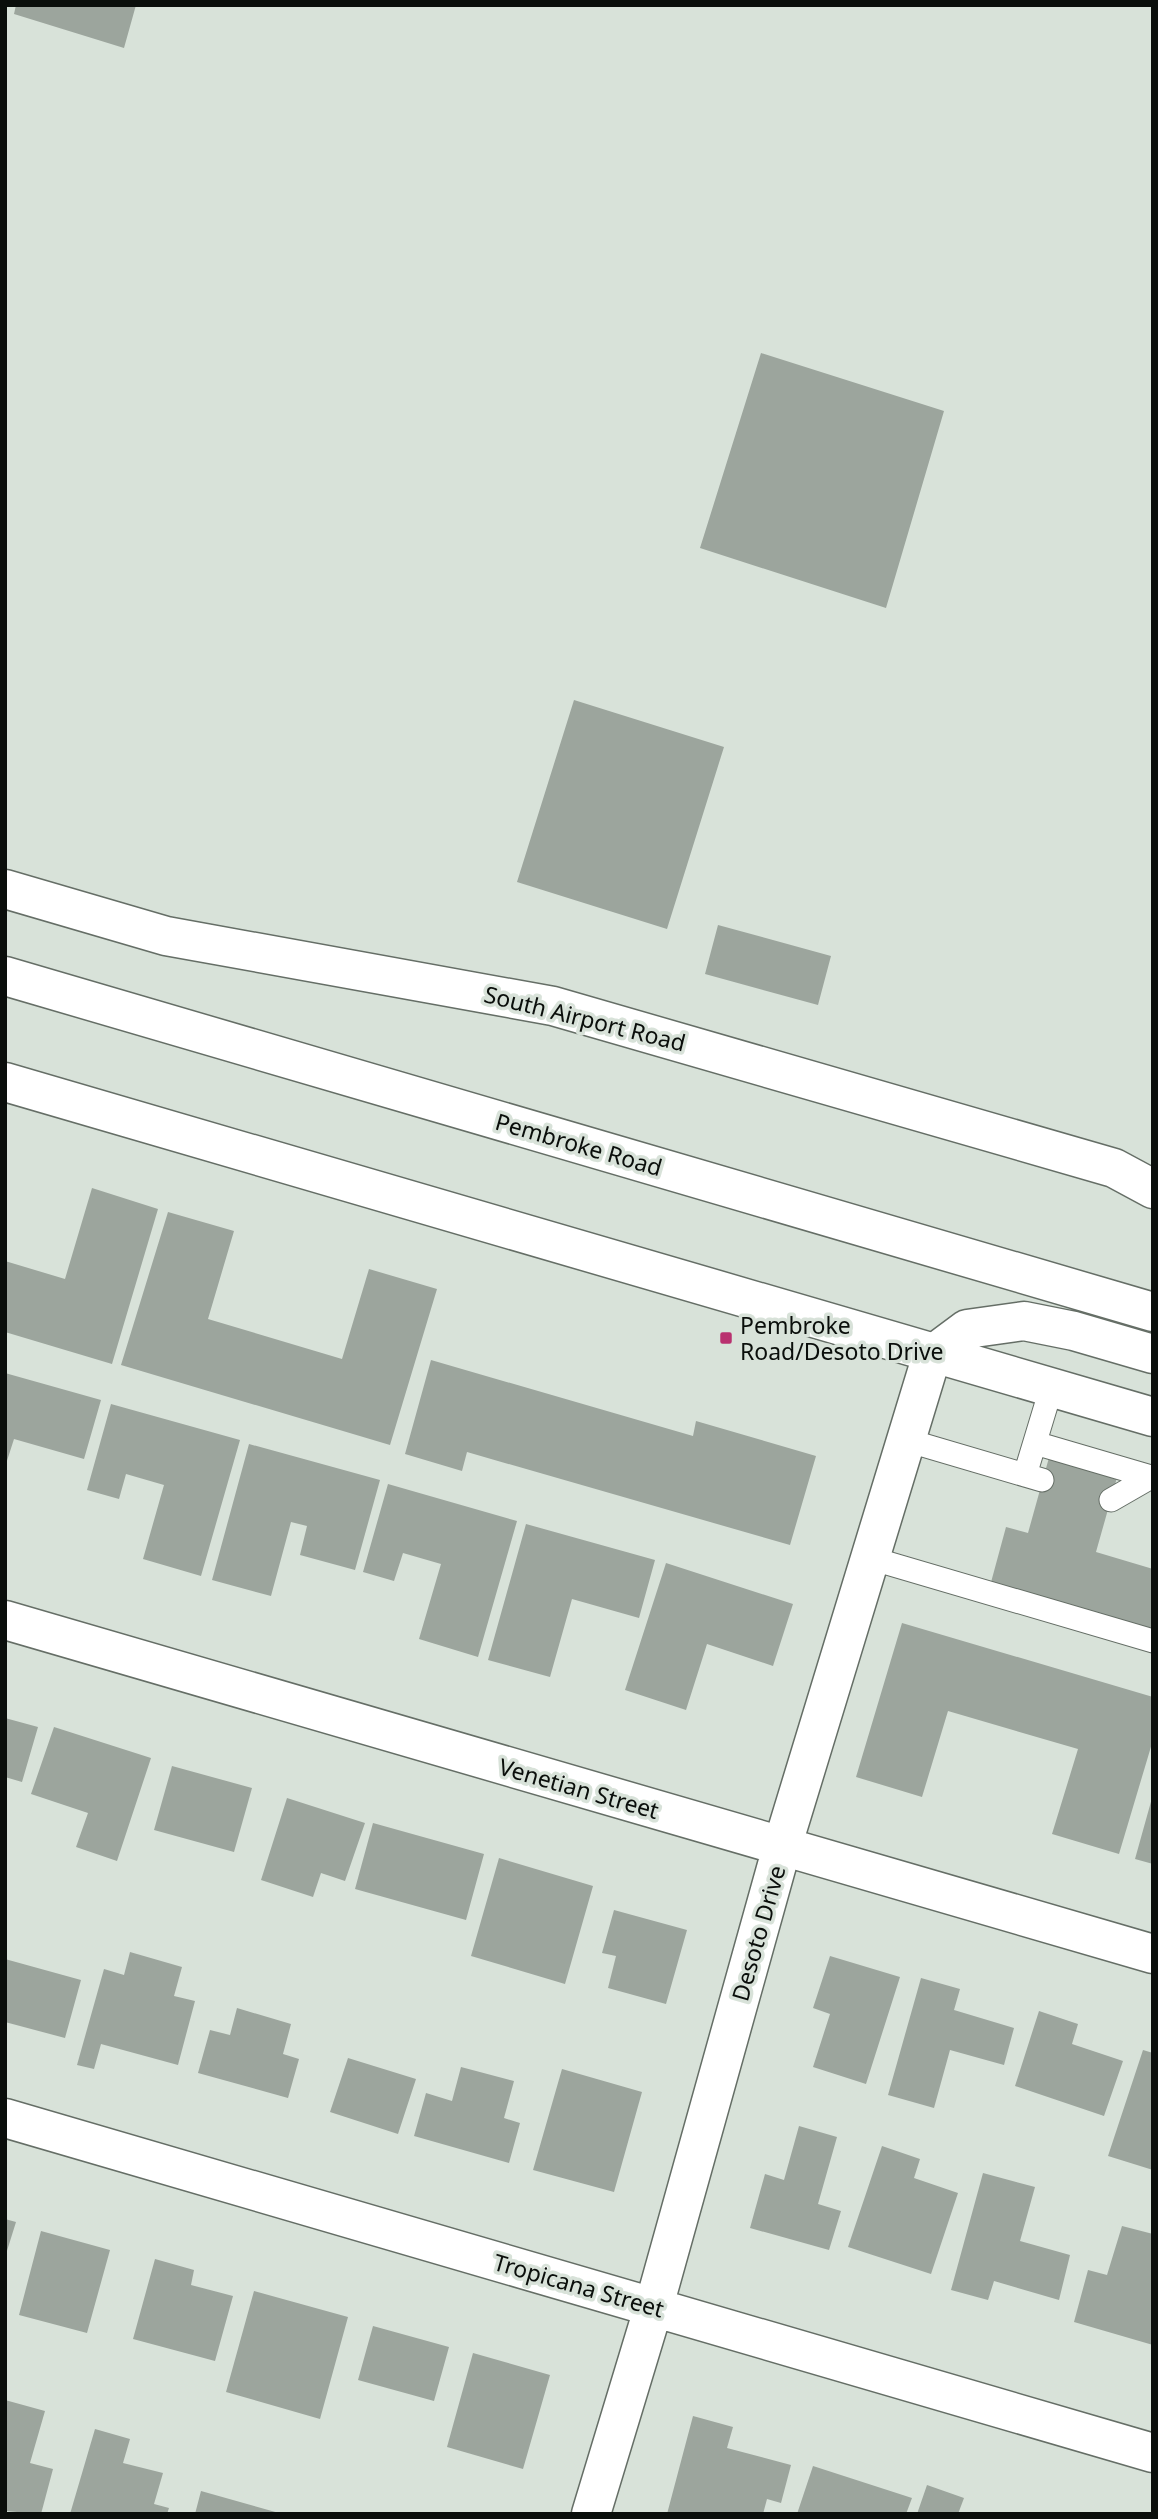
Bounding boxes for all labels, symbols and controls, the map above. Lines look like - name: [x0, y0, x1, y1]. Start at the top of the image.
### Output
- street label: South Airport Road: [481, 977, 689, 1059]
- street label: Pembroke Road: [492, 1105, 666, 1183]
- place label: Pembroke Road/Desoto Drive: [740, 1309, 944, 1367]
- marker: Pembroke Road/Desoto Drive: [718, 1330, 734, 1346]
- street label: Venetian Street: [495, 1750, 663, 1826]
- street label: Desoto Drive: [723, 1861, 793, 2005]
- street label: Tropicana Street: [490, 2245, 668, 2325]

